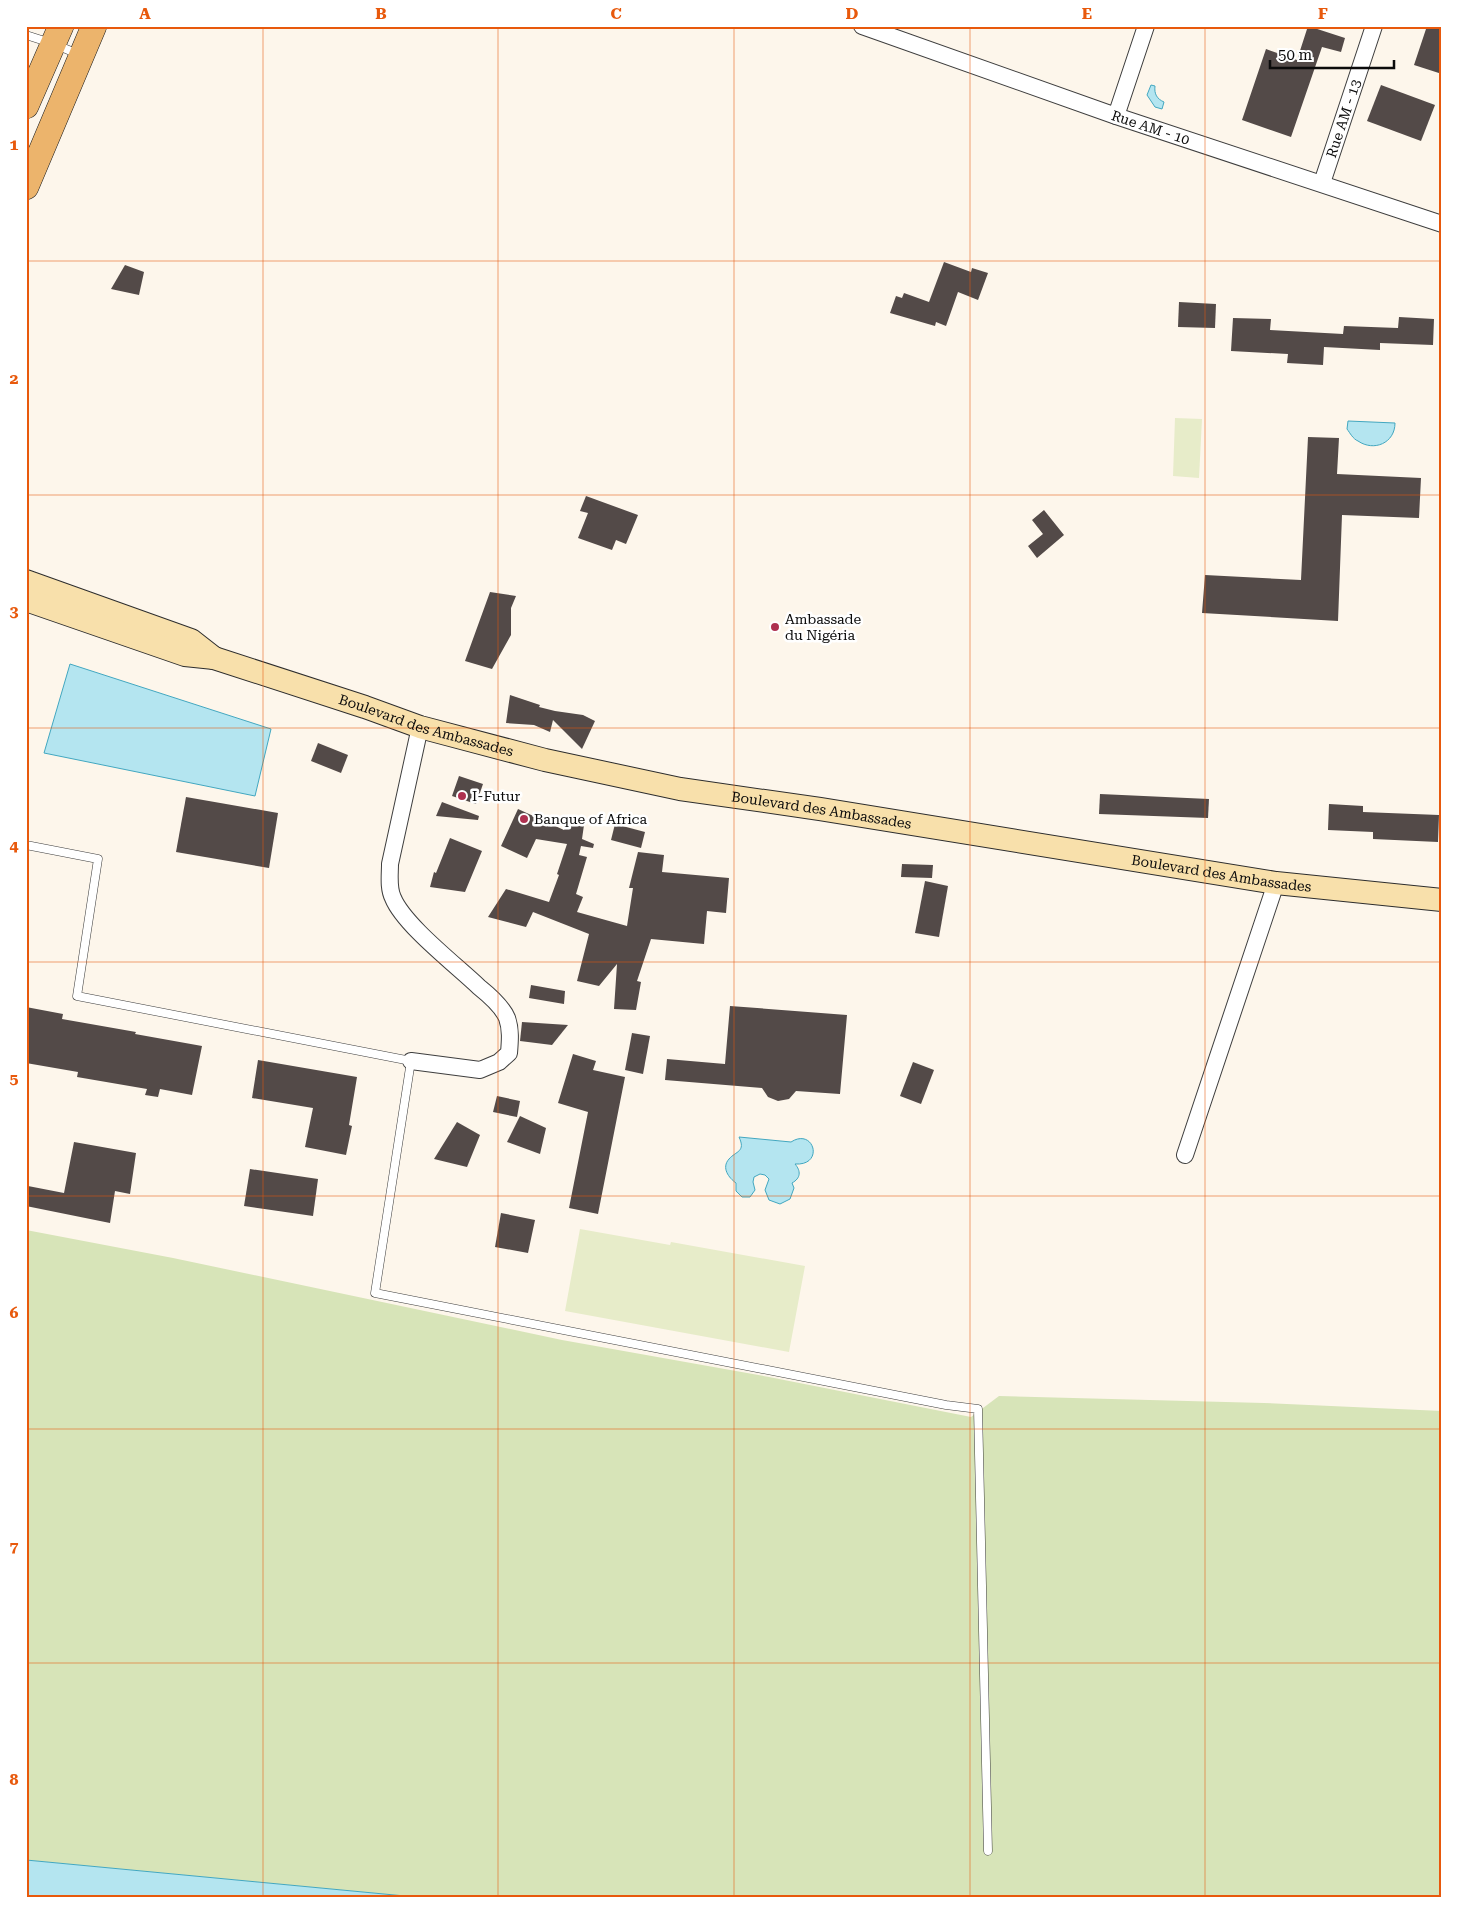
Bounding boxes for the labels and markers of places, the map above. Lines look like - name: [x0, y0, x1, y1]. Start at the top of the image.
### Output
- place label: Ambassade du Nigéria: [785, 611, 861, 643]
- marker: Ambassade du Nigéria: [769, 621, 781, 633]
- place label: I-Futur: [472, 788, 521, 804]
- marker: I-Futur: [456, 790, 468, 802]
- place label: Banque of Africa: [534, 811, 647, 827]
- marker: Banque of Africa: [518, 813, 530, 825]

